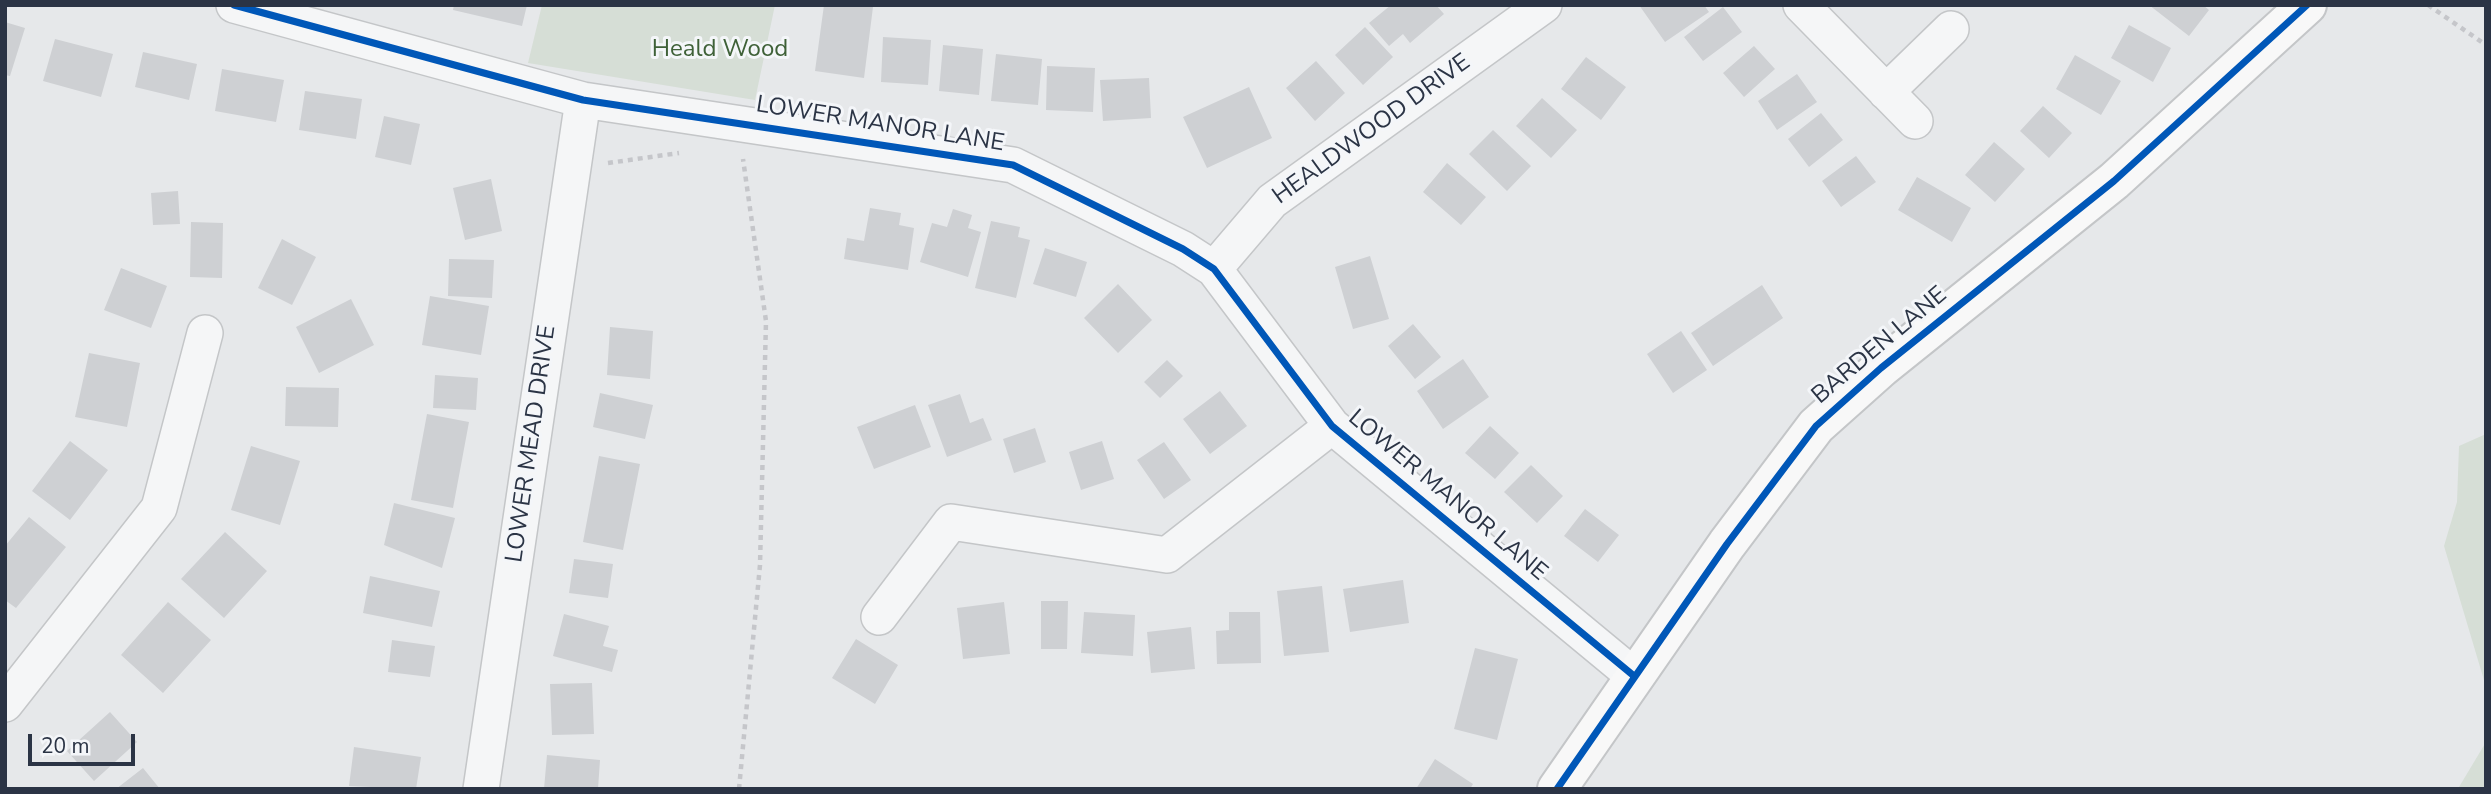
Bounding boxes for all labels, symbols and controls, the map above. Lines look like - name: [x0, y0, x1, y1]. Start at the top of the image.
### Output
- park label: Heald Wood: [652, 36, 788, 64]
- street label: HEALDWOOD DRIVE: [1268, 49, 1476, 211]
- street label: LOWER MANOR LANE: [754, 91, 1006, 159]
- street label: BARDEN LANE: [1807, 281, 1953, 411]
- street label: LOWER MEAD DRIVE: [501, 324, 563, 564]
- street label: LOWER MANOR LANE: [1342, 404, 1552, 588]
- scale bar: [32, 720, 138, 764]
- text: 20 m: [41, 732, 90, 760]

